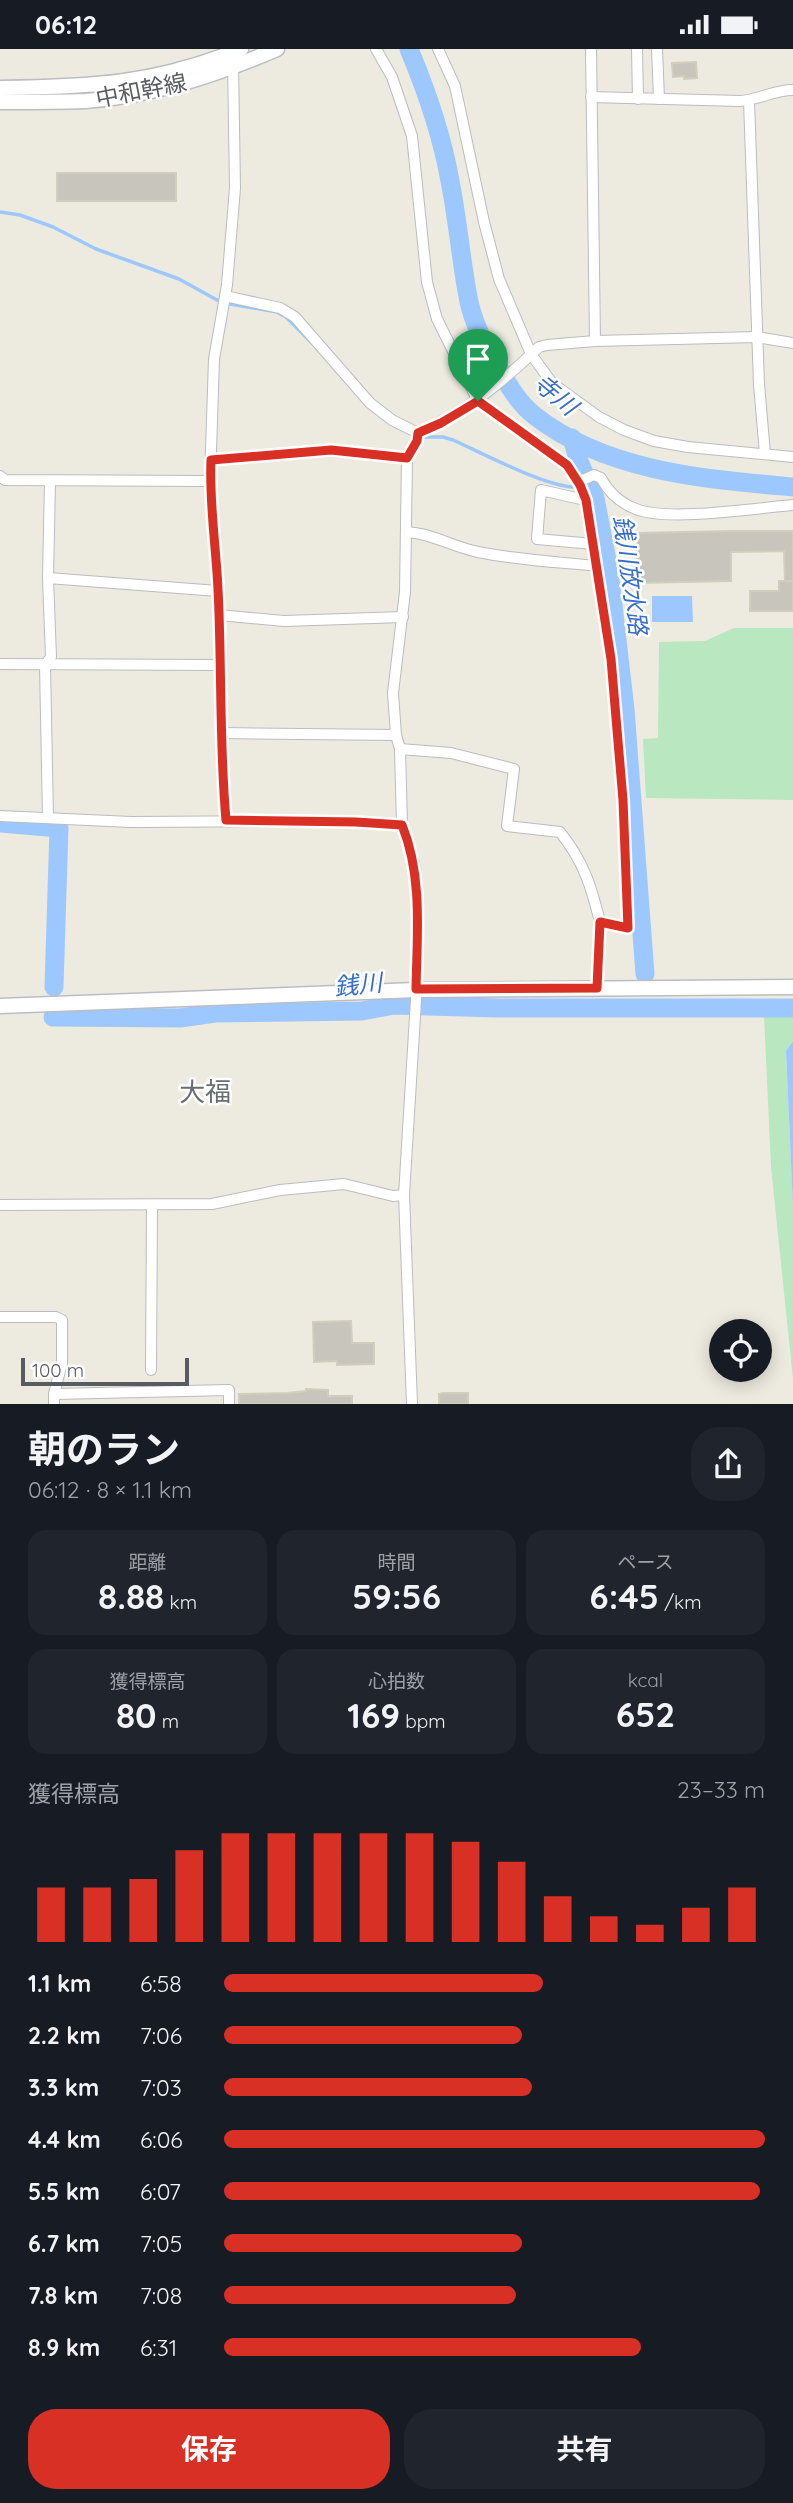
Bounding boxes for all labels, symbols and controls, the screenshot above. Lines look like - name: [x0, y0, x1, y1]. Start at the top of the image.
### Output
- text: 06:12: [35, 8, 97, 41]
- street label: 中和幹線: [93, 67, 189, 113]
- pin: [448, 329, 508, 401]
- icon: arrive: [459, 340, 497, 378]
- water label: 寺川: [528, 367, 586, 423]
- water label: 銭川放水路: [608, 513, 654, 638]
- water label: 銭川: [333, 966, 386, 1001]
- district label: 大福: [179, 1075, 231, 1108]
- map controls: [709, 1319, 772, 1382]
- button: locate: [709, 1319, 772, 1382]
- scale bar: [21, 1355, 189, 1387]
- text: 100 m: [32, 1358, 84, 1382]
- text: 朝のラン: [28, 1425, 180, 1473]
- button: share: [691, 1427, 765, 1501]
- text: 06:12 · 8 × 1.1 km: [28, 1475, 192, 1504]
- text: 距離: [128, 1550, 167, 1574]
- text: 時間: [377, 1550, 416, 1574]
- text: ペース: [617, 1550, 674, 1574]
- text: 8.88: [98, 1574, 164, 1618]
- text: 59:56: [352, 1574, 441, 1618]
- text: 6:45: [589, 1574, 659, 1618]
- text: km: [164, 1590, 197, 1614]
- text: /km: [659, 1590, 702, 1614]
- text: kcal: [628, 1668, 663, 1692]
- text: 獲得標高: [109, 1669, 186, 1693]
- text: 心拍数: [368, 1669, 425, 1693]
- text: 652: [616, 1692, 675, 1736]
- text: 80: [116, 1693, 157, 1737]
- text: 169: [347, 1693, 400, 1737]
- text: m: [157, 1709, 179, 1733]
- text: bpm: [400, 1709, 446, 1733]
- text: 23–33 m: [677, 1775, 765, 1804]
- text: 獲得標高: [28, 1779, 120, 1808]
- text: 1.1 km: [28, 1969, 91, 1998]
- text: 6:58: [140, 1969, 182, 1998]
- text: 2.2 km: [28, 2021, 101, 2050]
- text: 7:06: [140, 2021, 182, 2050]
- text: 3.3 km: [28, 2073, 99, 2102]
- text: 7:03: [140, 2073, 182, 2102]
- text: 4.4 km: [28, 2125, 101, 2154]
- text: 6:06: [140, 2125, 183, 2154]
- text: 5.5 km: [28, 2177, 100, 2206]
- text: 6:07: [140, 2177, 181, 2206]
- text: 6.7 km: [28, 2229, 100, 2258]
- text: 7:05: [140, 2229, 182, 2258]
- text: 7.8 km: [28, 2281, 98, 2310]
- text: 7:08: [140, 2281, 182, 2310]
- text: 8.9 km: [28, 2333, 100, 2362]
- text: 6:31: [140, 2333, 177, 2362]
- button: 保存: [28, 2409, 390, 2489]
- button: 共有: [404, 2409, 765, 2489]

